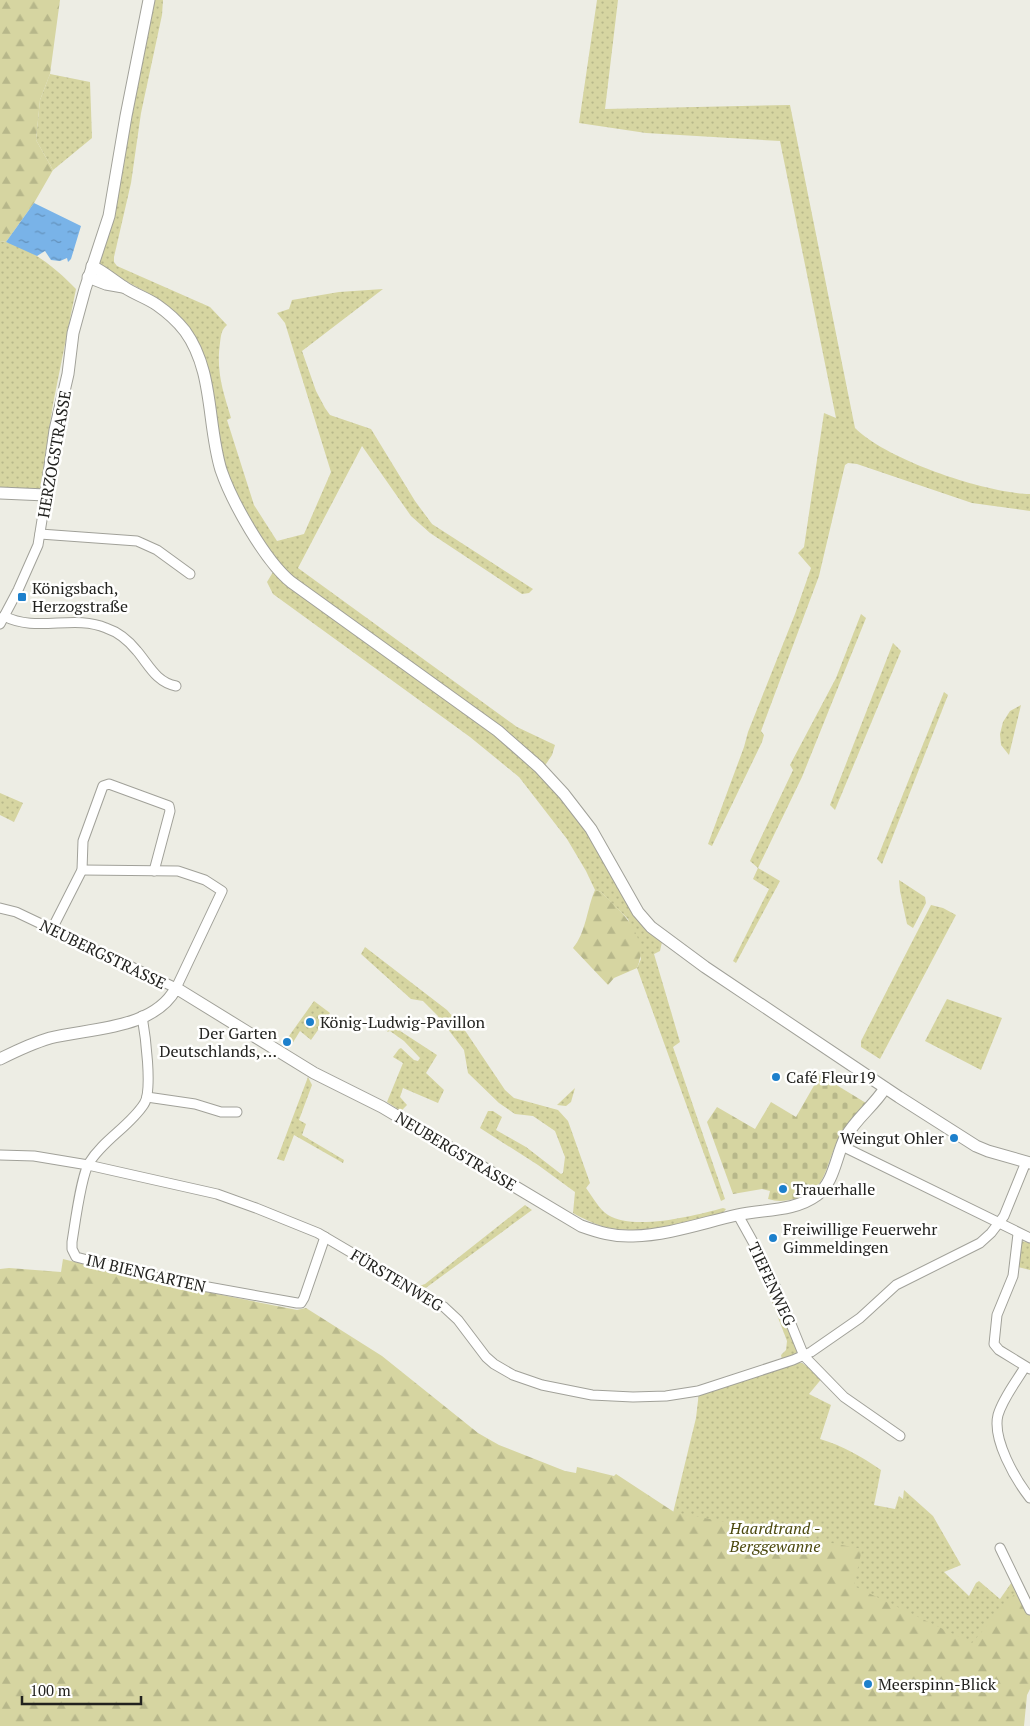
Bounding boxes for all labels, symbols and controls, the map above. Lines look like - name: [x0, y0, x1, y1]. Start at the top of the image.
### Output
- street label: HERZOGSTRASSE: [32, 388, 76, 520]
- place label: Königsbach, Herzogstraße: [32, 577, 128, 617]
- marker: Königsbach, Herzogstraße: [16, 591, 28, 603]
- street label: NEUBERGSTRASSE: [36, 914, 170, 994]
- place label: König-Ludwig-Pavillon: [320, 1011, 485, 1033]
- marker: König-Ludwig-Pavillon: [304, 1016, 316, 1028]
- place label: Der Garten Deutschlands, ...: [159, 1022, 277, 1062]
- marker: Der Garten Deutschlands, ...: [281, 1036, 293, 1048]
- place label: Café Fleur19: [786, 1066, 875, 1088]
- marker: Café Fleur19: [770, 1071, 782, 1083]
- street label: NEUBERGSTRASSE: [391, 1106, 521, 1196]
- place label: Weingut Ohler: [840, 1127, 945, 1149]
- marker: Weingut Ohler: [948, 1132, 960, 1144]
- place label: Trauerhalle: [793, 1178, 875, 1200]
- marker: Trauerhalle: [777, 1183, 789, 1195]
- place label: Freiwillige Feuerwehr Gimmeldingen: [783, 1218, 938, 1258]
- marker: Freiwillige Feuerwehr Gimmeldingen: [767, 1232, 779, 1244]
- street label: TIEFENWEG: [743, 1239, 801, 1329]
- street label: FÜRSTENWEG: [347, 1244, 447, 1316]
- street label: IM BIENGARTEN: [84, 1249, 208, 1298]
- park label: Haardtrand - Berggewanne: [729, 1517, 820, 1557]
- place label: Meerspinn-Blick: [878, 1673, 997, 1695]
- scale bar: [22, 1674, 141, 1706]
- marker: Meerspinn-Blick: [862, 1678, 874, 1690]
- text: 100 m: [30, 1680, 71, 1700]

